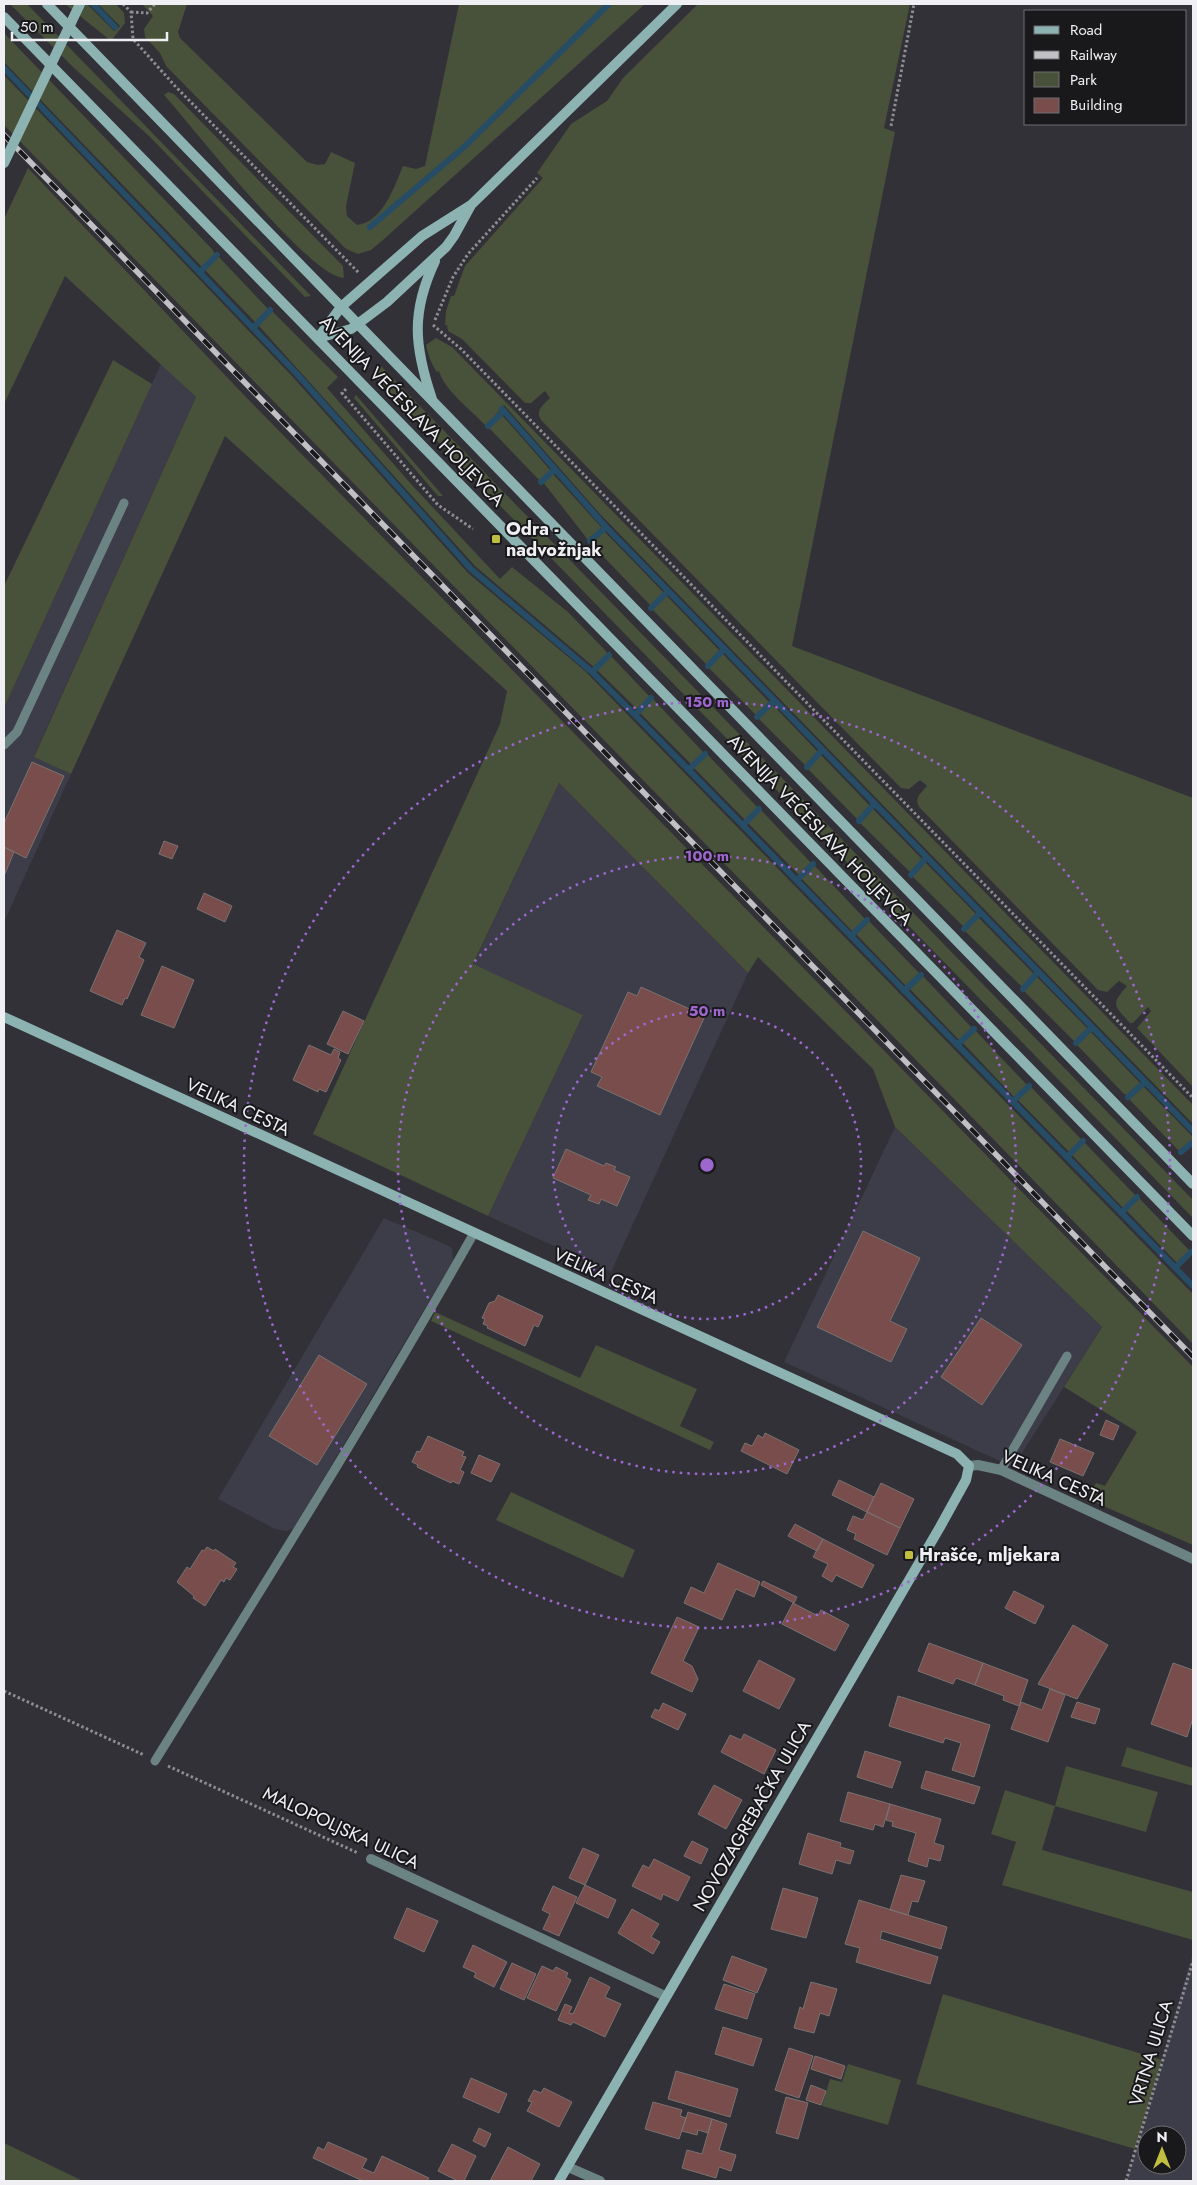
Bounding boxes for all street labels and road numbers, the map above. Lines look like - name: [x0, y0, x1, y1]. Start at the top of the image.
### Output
- street label: AVENIJA VEĆESLAVA HOLJEVCA: [313, 310, 511, 512]
- street label: AVENIJA VEĆESLAVA HOLJEVCA: [721, 729, 919, 931]
- street label: VELIKA CESTA: [182, 1071, 294, 1143]
- street label: VELIKA CESTA: [549, 1241, 663, 1311]
- street label: VELIKA CESTA: [997, 1443, 1111, 1513]
- street label: NOVOZAGREBAČKA ULICA: [687, 1716, 817, 1916]
- street label: MALOPOLJSKA ULICA: [259, 1780, 424, 1876]
- street label: VRTNA ULICA: [1123, 1997, 1179, 2109]

